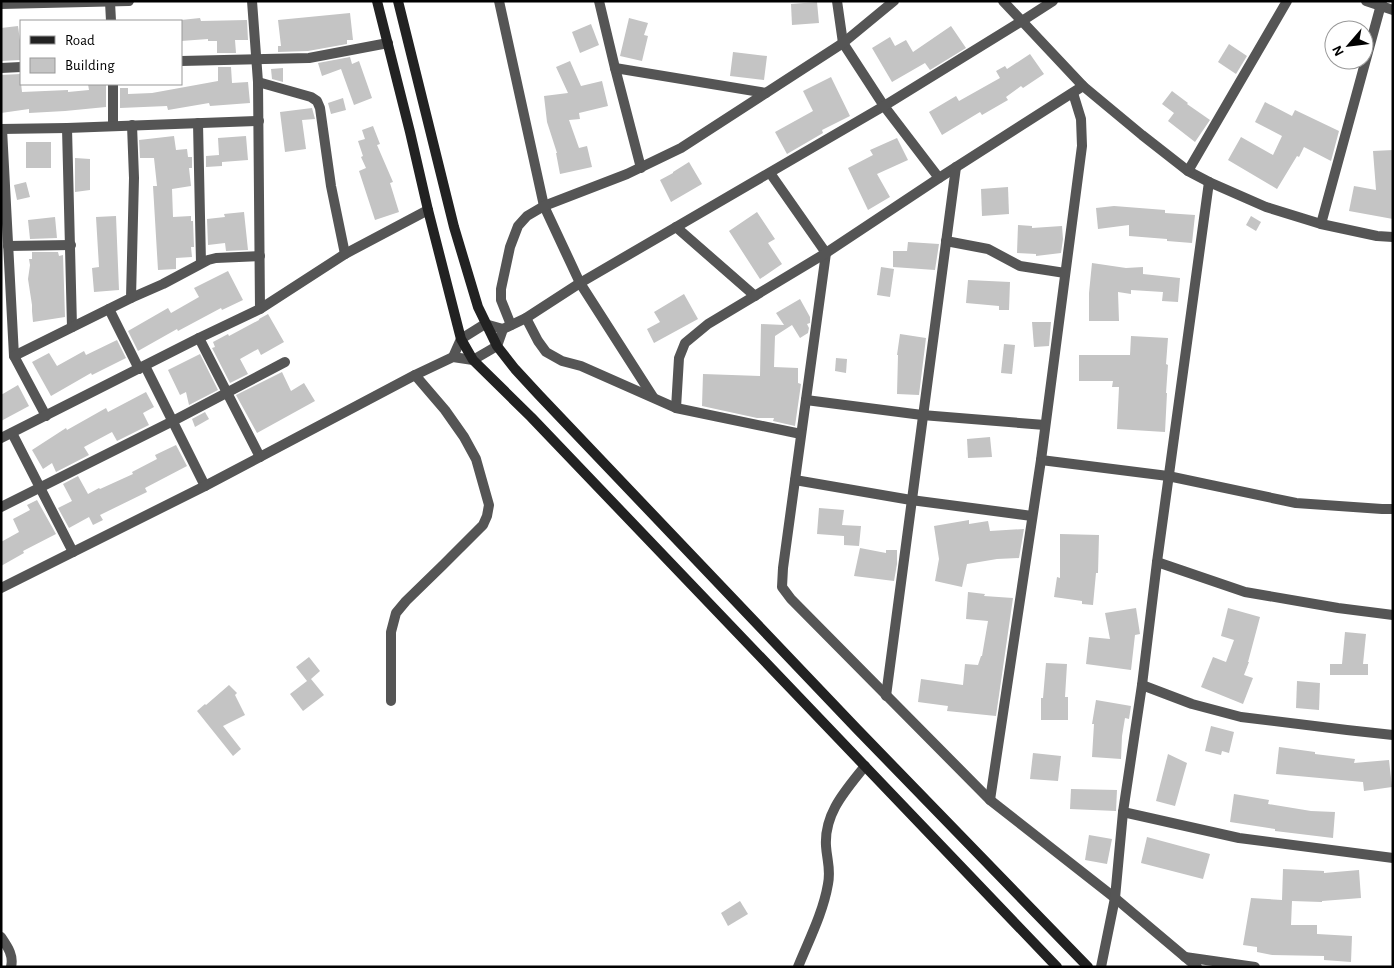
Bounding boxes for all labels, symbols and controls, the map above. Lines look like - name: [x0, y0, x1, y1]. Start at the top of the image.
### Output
- legend: [20, 20, 182, 85]
- north arrow: [1324, 20, 1374, 70]
- text: Road: [65, 33, 95, 48]
- text: N: [1330, 43, 1347, 58]
- text: Building: [65, 58, 115, 73]

